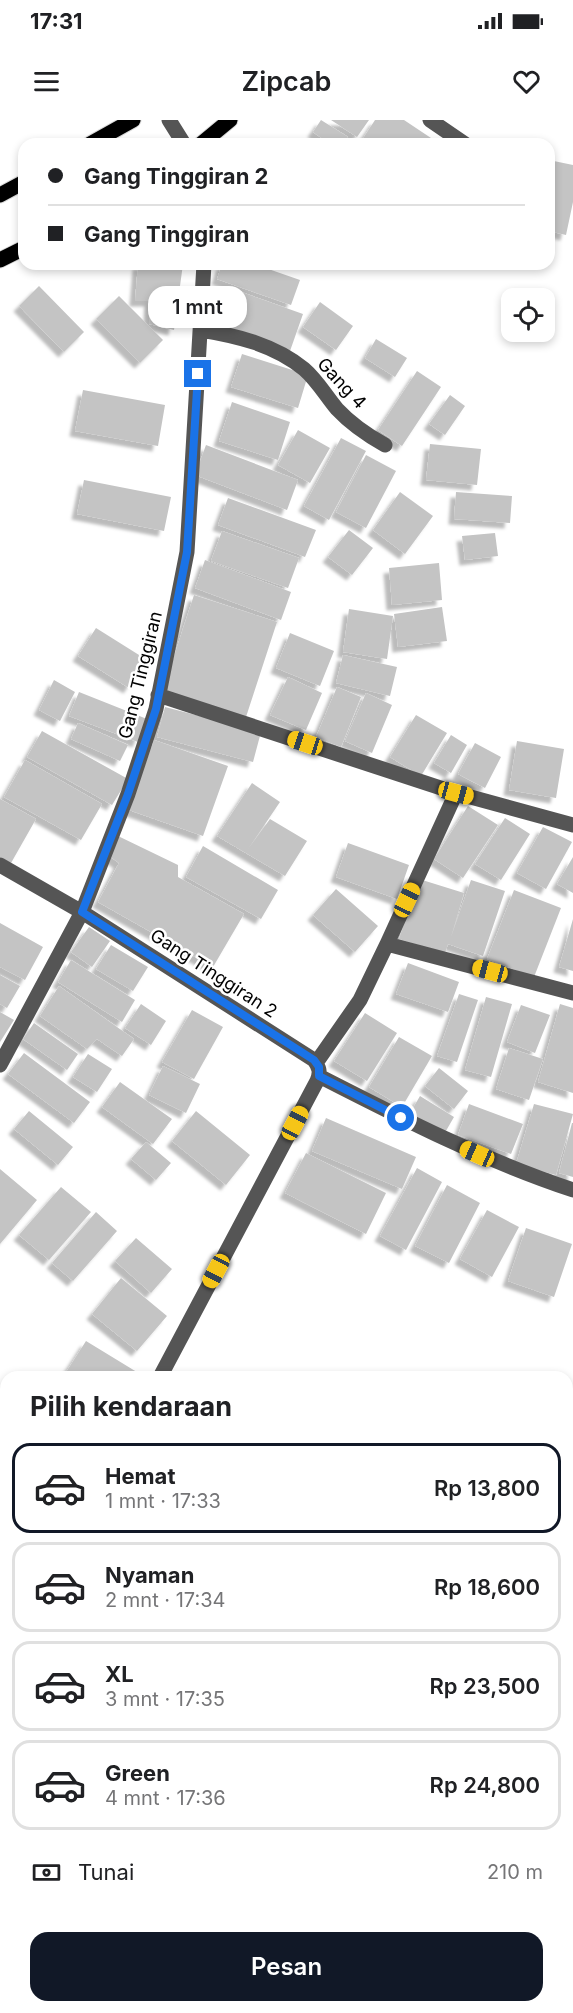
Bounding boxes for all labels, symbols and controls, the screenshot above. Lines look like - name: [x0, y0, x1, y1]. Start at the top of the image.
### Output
- text: 17:31: [30, 8, 83, 34]
- icon: menu: [30, 65, 63, 98]
- text: Zipcab: [242, 65, 331, 98]
- icon: heart: [510, 65, 543, 98]
- text: Gang Tinggiran 2: [84, 163, 268, 189]
- text: Gang Tinggiran: [84, 221, 249, 247]
- callout: 1 mnt: [148, 287, 248, 329]
- map controls: [501, 288, 555, 342]
- button: locate: [501, 288, 555, 342]
- text: 1 mnt: [172, 295, 223, 319]
- street label: Gang 4: [313, 353, 371, 413]
- route end: [184, 360, 211, 387]
- street label: Gang Tinggiran: [114, 609, 166, 741]
- car: [285, 729, 325, 757]
- car: [436, 780, 476, 806]
- car: [391, 880, 423, 920]
- street label: Gang Tinggiran 2: [147, 924, 281, 1022]
- car: [470, 958, 510, 984]
- car: [279, 1103, 311, 1143]
- route start: [387, 1104, 414, 1131]
- car: [457, 1138, 497, 1170]
- car: [200, 1251, 232, 1291]
- text: Pilih kendaraan: [30, 1390, 232, 1423]
- icon: car: [33, 1461, 87, 1515]
- text: Hemat: [105, 1463, 175, 1489]
- text: Rp 13,800: [434, 1475, 540, 1501]
- text: 1 mnt · 17:33: [105, 1489, 221, 1513]
- icon: car: [33, 1560, 87, 1614]
- text: Nyaman: [105, 1562, 194, 1588]
- text: Rp 18,600: [434, 1574, 540, 1600]
- text: 2 mnt · 17:34: [105, 1588, 226, 1612]
- icon: car: [33, 1659, 87, 1713]
- text: XL: [105, 1661, 134, 1687]
- text: Rp 23,500: [429, 1673, 540, 1699]
- text: 3 mnt · 17:35: [105, 1687, 225, 1711]
- icon: car: [33, 1758, 87, 1812]
- text: Green: [105, 1760, 170, 1786]
- text: Rp 24,800: [430, 1772, 540, 1798]
- text: 4 mnt · 17:36: [105, 1786, 226, 1810]
- icon: cash: [30, 1856, 63, 1889]
- text: Tunai: [78, 1859, 134, 1885]
- text: 210 m: [487, 1860, 543, 1884]
- button: Pesan: [30, 1932, 543, 2001]

